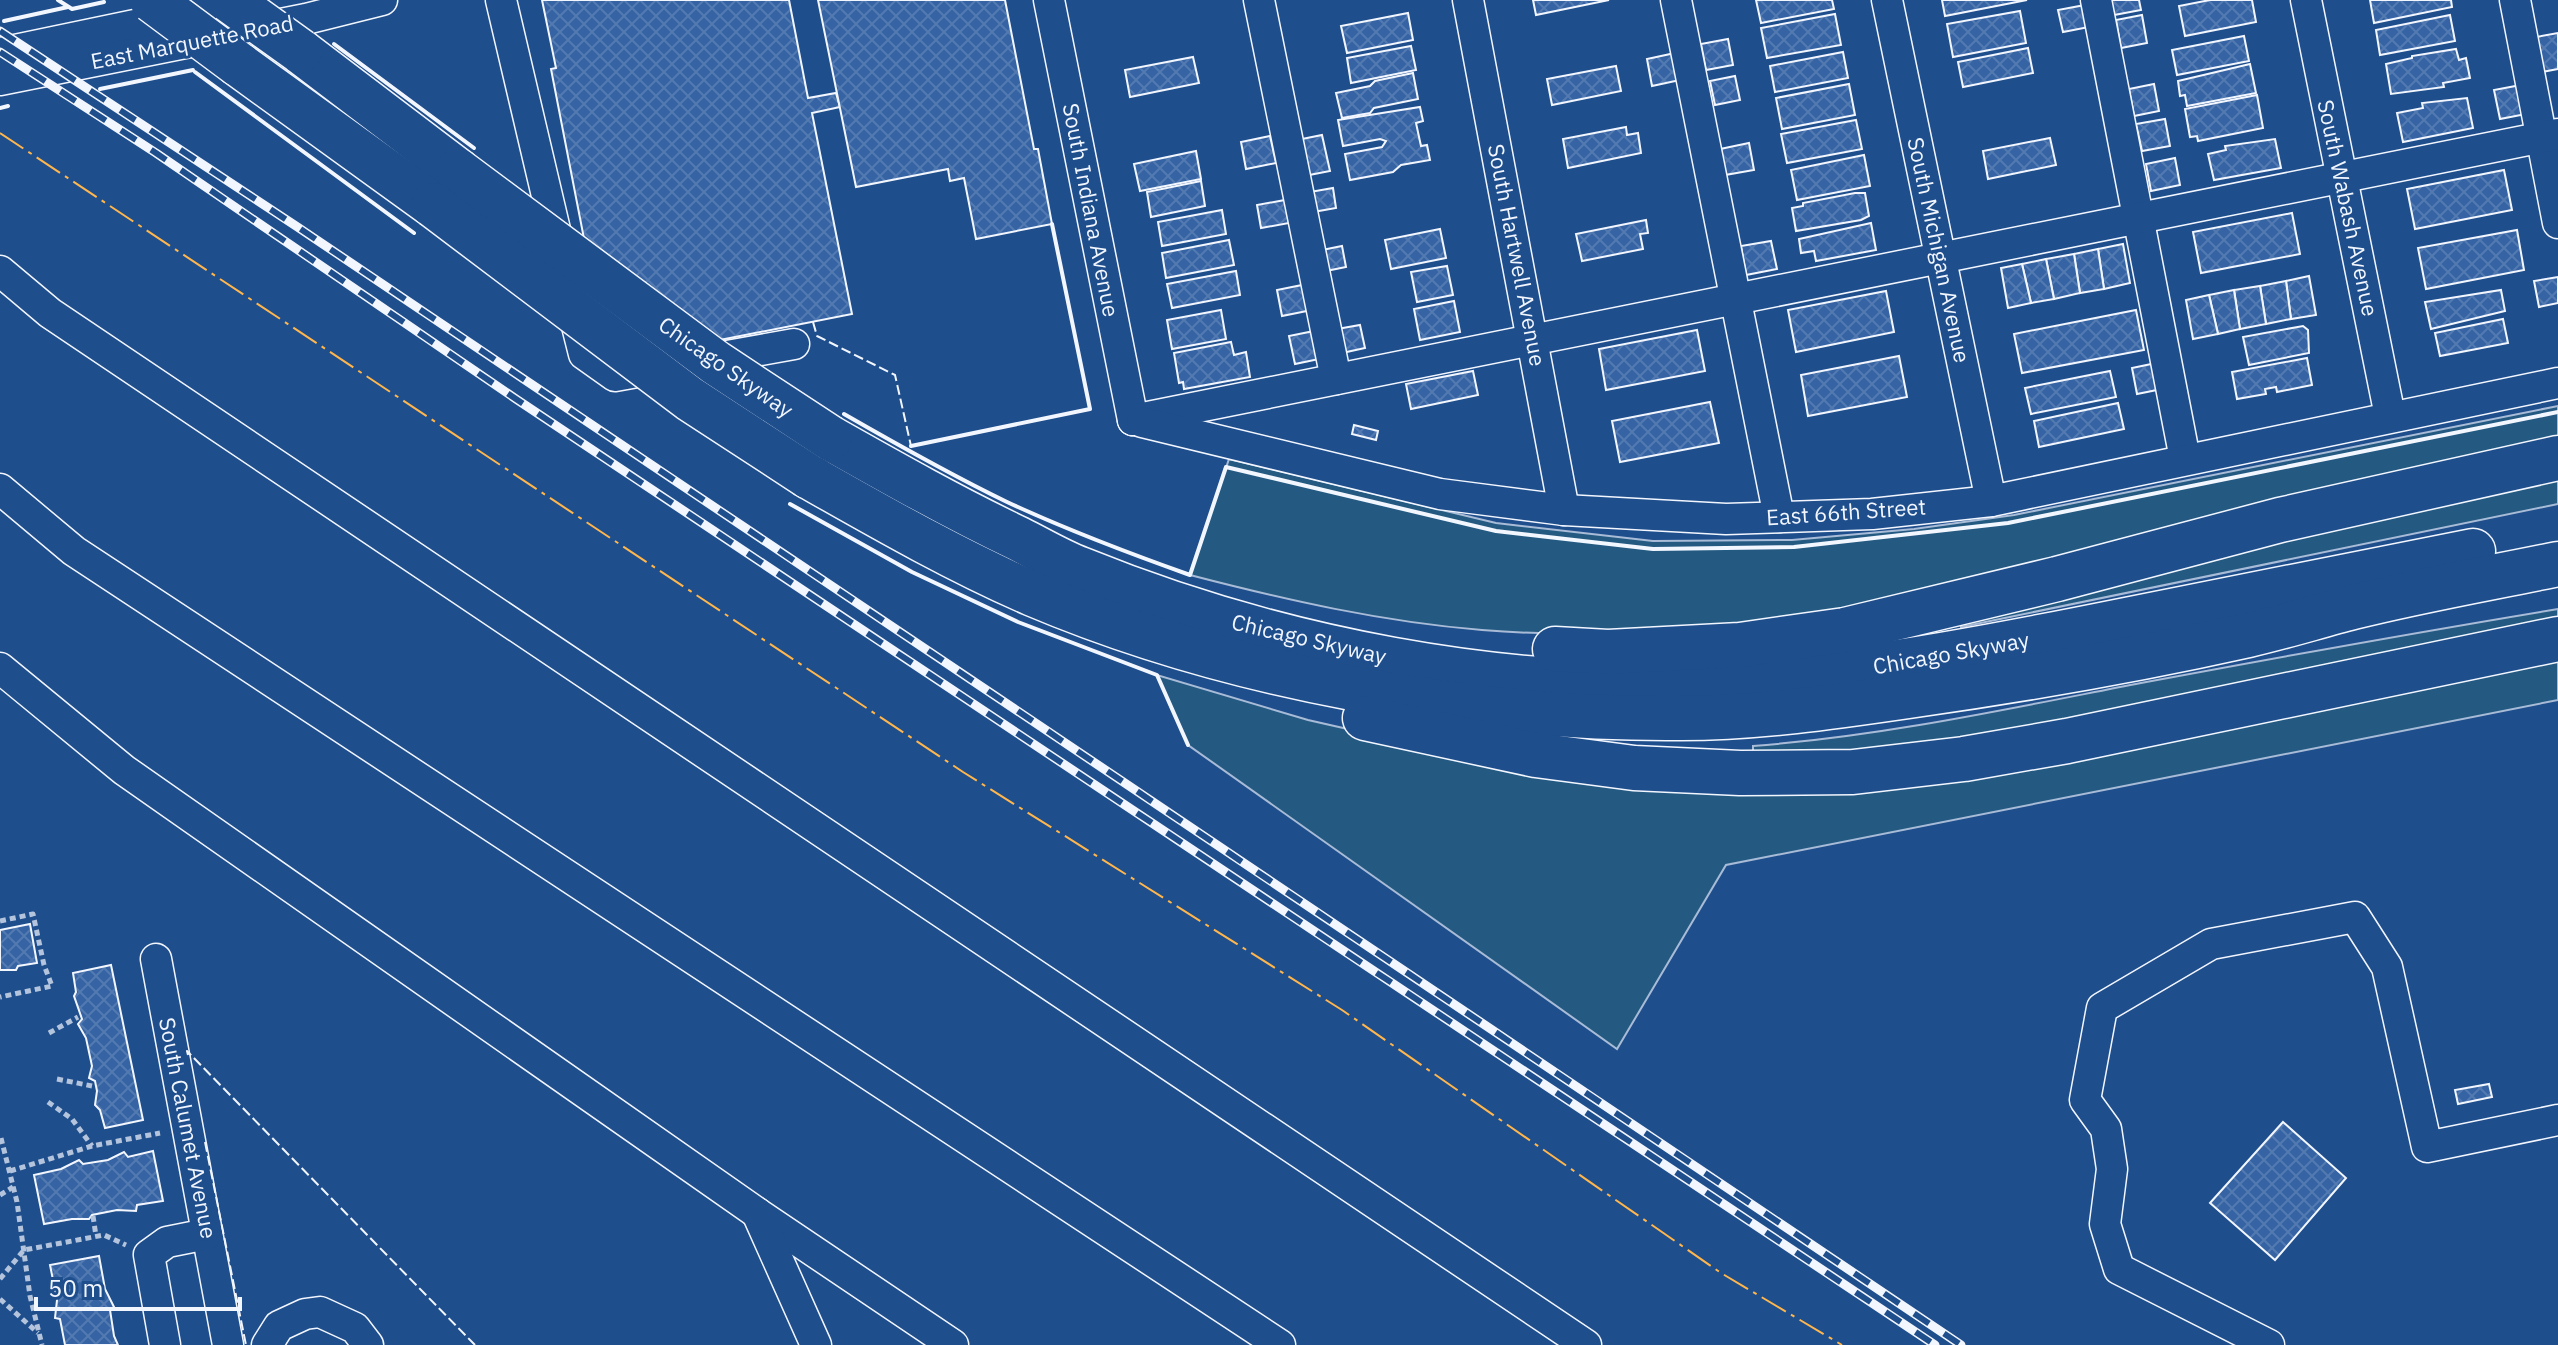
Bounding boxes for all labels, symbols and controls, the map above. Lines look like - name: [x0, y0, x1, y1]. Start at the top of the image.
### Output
- street label: East Marquette Road: [88, 8, 296, 75]
- street label: South Wabash Avenue: [2311, 97, 2386, 319]
- street label: South Indiana Avenue: [1057, 101, 1126, 319]
- street label: South Michigan Avenue: [1901, 134, 1978, 365]
- street label: South Hartwell Avenue: [1482, 141, 1553, 368]
- street label: Chicago Skyway: [653, 309, 799, 424]
- street label: East 66th Street: [1765, 491, 1927, 532]
- street label: Chicago Skyway: [1229, 607, 1389, 670]
- street label: Chicago Skyway: [1871, 624, 2031, 681]
- street label: South Calumet Avenue: [153, 1015, 224, 1241]
- scale bar: [36, 1261, 240, 1311]
- text: 50 m: [48, 1272, 103, 1304]

